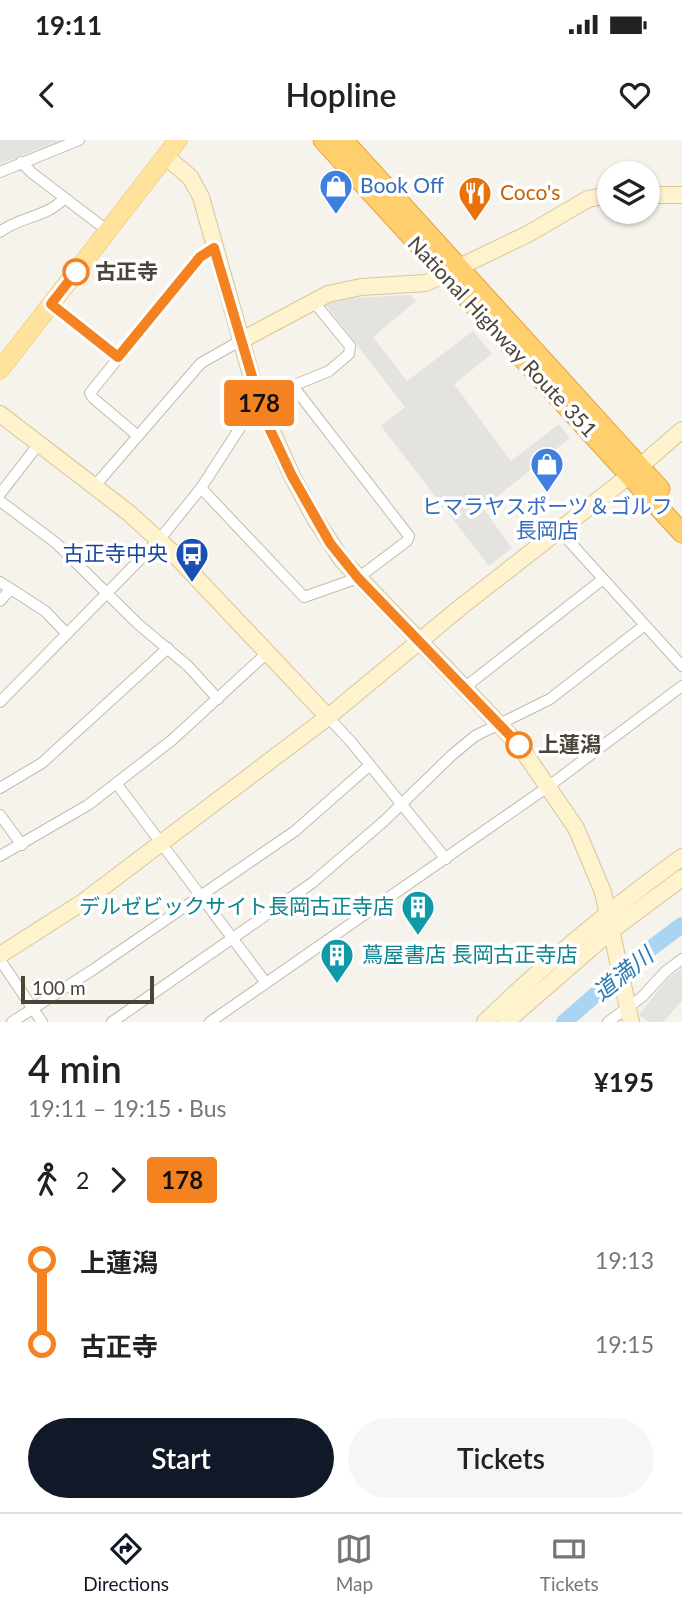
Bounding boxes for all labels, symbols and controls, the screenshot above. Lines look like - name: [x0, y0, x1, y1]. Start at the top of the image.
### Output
- text: 19:11: [35, 9, 102, 41]
- text: Hopline: [285, 75, 397, 114]
- icon: back: [28, 76, 66, 114]
- icon: heart: [616, 76, 654, 114]
- map controls: [597, 161, 660, 224]
- button: layers: [597, 161, 660, 224]
- shop icon: Book Off: [317, 167, 355, 216]
- place label: Book Off: [360, 172, 444, 197]
- restaurant icon: Coco's: [456, 174, 494, 223]
- place label: Coco's: [500, 179, 560, 204]
- street label: National Highway Route 351: [403, 230, 603, 442]
- place label: 古正寺: [95, 258, 158, 283]
- marker: 古正寺: [63, 259, 89, 285]
- line badge: 178: [219, 380, 299, 426]
- text: 178: [238, 388, 280, 417]
- shop icon: ヒマラヤスポーツ＆ゴルフ 長岡店: [528, 445, 566, 494]
- place label: ヒマラヤスポーツ＆ゴルフ 長岡店: [421, 493, 673, 542]
- bus stop icon: 古正寺中央: [173, 535, 211, 584]
- place label: 古正寺中央: [63, 540, 168, 565]
- place label: 上蓮潟: [538, 731, 601, 756]
- marker: 上蓮潟: [506, 732, 532, 758]
- building icon: デルゼビックサイト長岡古正寺店: [399, 888, 437, 937]
- place label: デルゼビックサイト長岡古正寺店: [79, 893, 394, 918]
- building icon: 蔦屋書店 長岡古正寺店: [318, 936, 356, 985]
- water label: 道満川: [587, 939, 660, 1006]
- place label: 蔦屋書店 長岡古正寺店: [362, 941, 577, 966]
- scale bar: [21, 973, 154, 1005]
- text: 100 m: [32, 976, 86, 999]
- text: 4 min: [28, 1045, 122, 1091]
- text: ¥195: [594, 1066, 654, 1098]
- text: 19:11 – 19:15 · Bus: [28, 1094, 227, 1122]
- icon: walk: [28, 1161, 66, 1199]
- icon: forward: [99, 1161, 137, 1199]
- text: 178: [161, 1165, 203, 1194]
- text: 2: [76, 1166, 89, 1194]
- text: 上蓮潟: [80, 1246, 158, 1278]
- text: 19:13: [595, 1246, 654, 1274]
- text: 古正寺: [80, 1330, 158, 1362]
- text: 19:15: [595, 1330, 654, 1358]
- button: Start: [28, 1418, 334, 1498]
- button: Tickets: [348, 1418, 654, 1498]
- tab: Directions: [83, 1530, 169, 1595]
- tab: Map: [335, 1530, 373, 1595]
- tab: Tickets: [540, 1530, 599, 1595]

